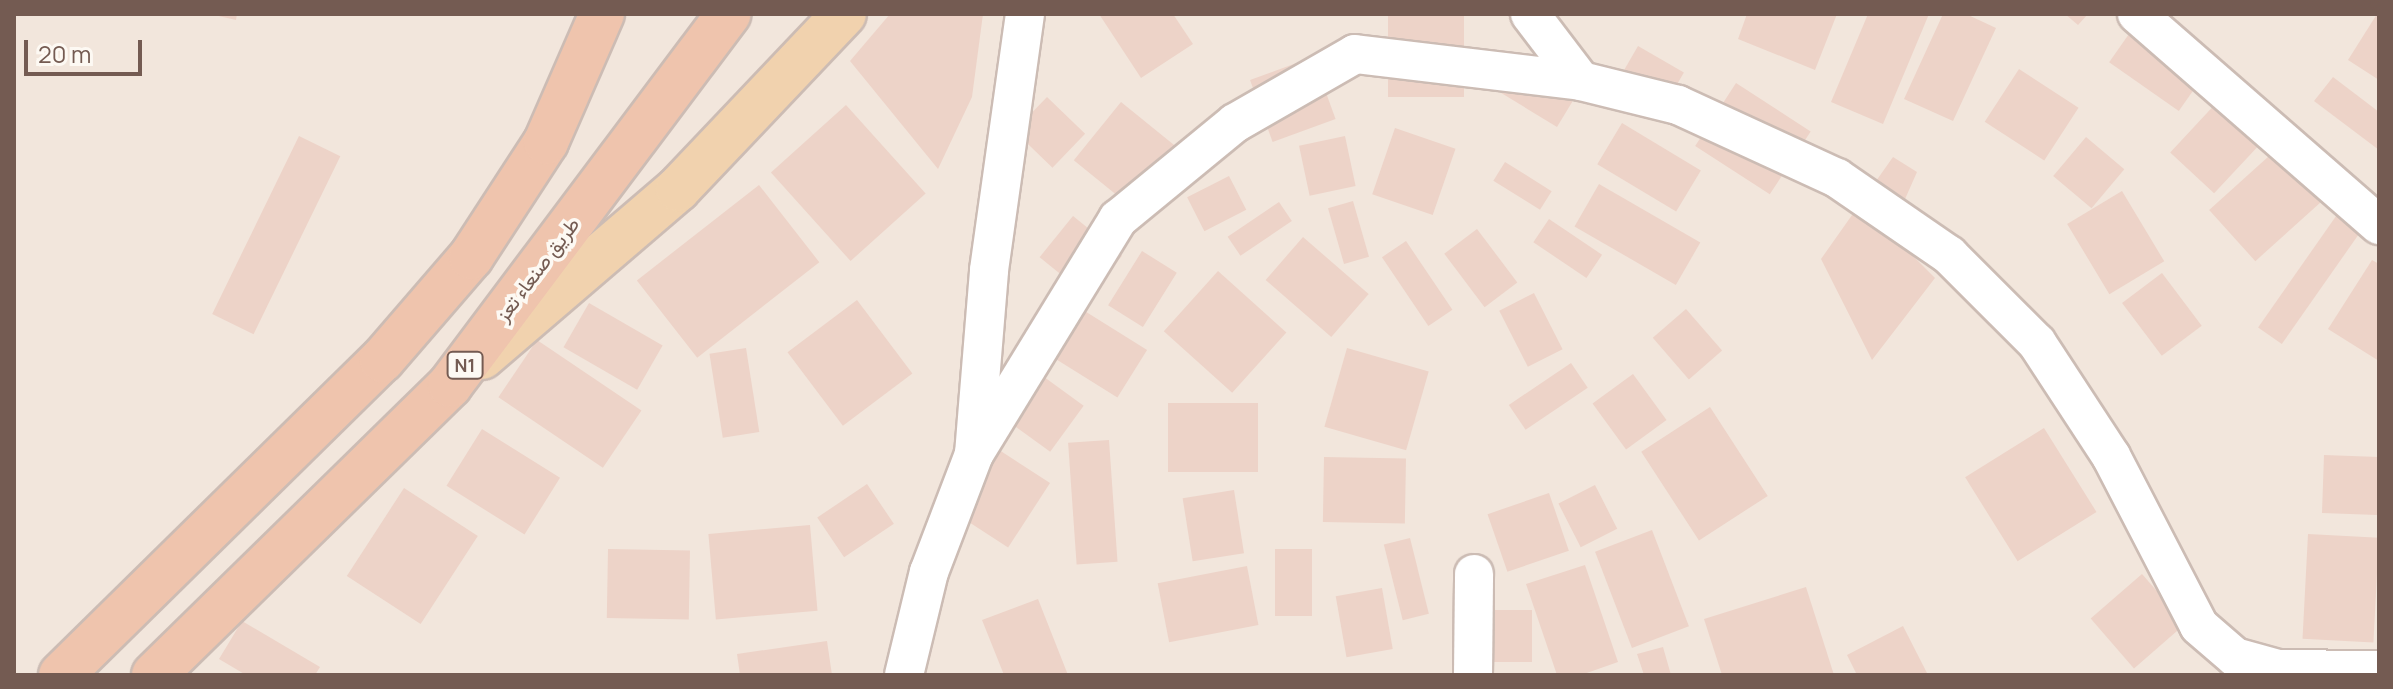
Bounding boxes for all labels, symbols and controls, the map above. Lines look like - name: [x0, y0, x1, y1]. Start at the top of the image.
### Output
- scale bar: [28, 24, 146, 74]
- text: 20 m: [38, 37, 91, 70]
- street label: طريق صنعاء تعز: [490, 212, 584, 326]
- road number: N1: [445, 351, 485, 379]

